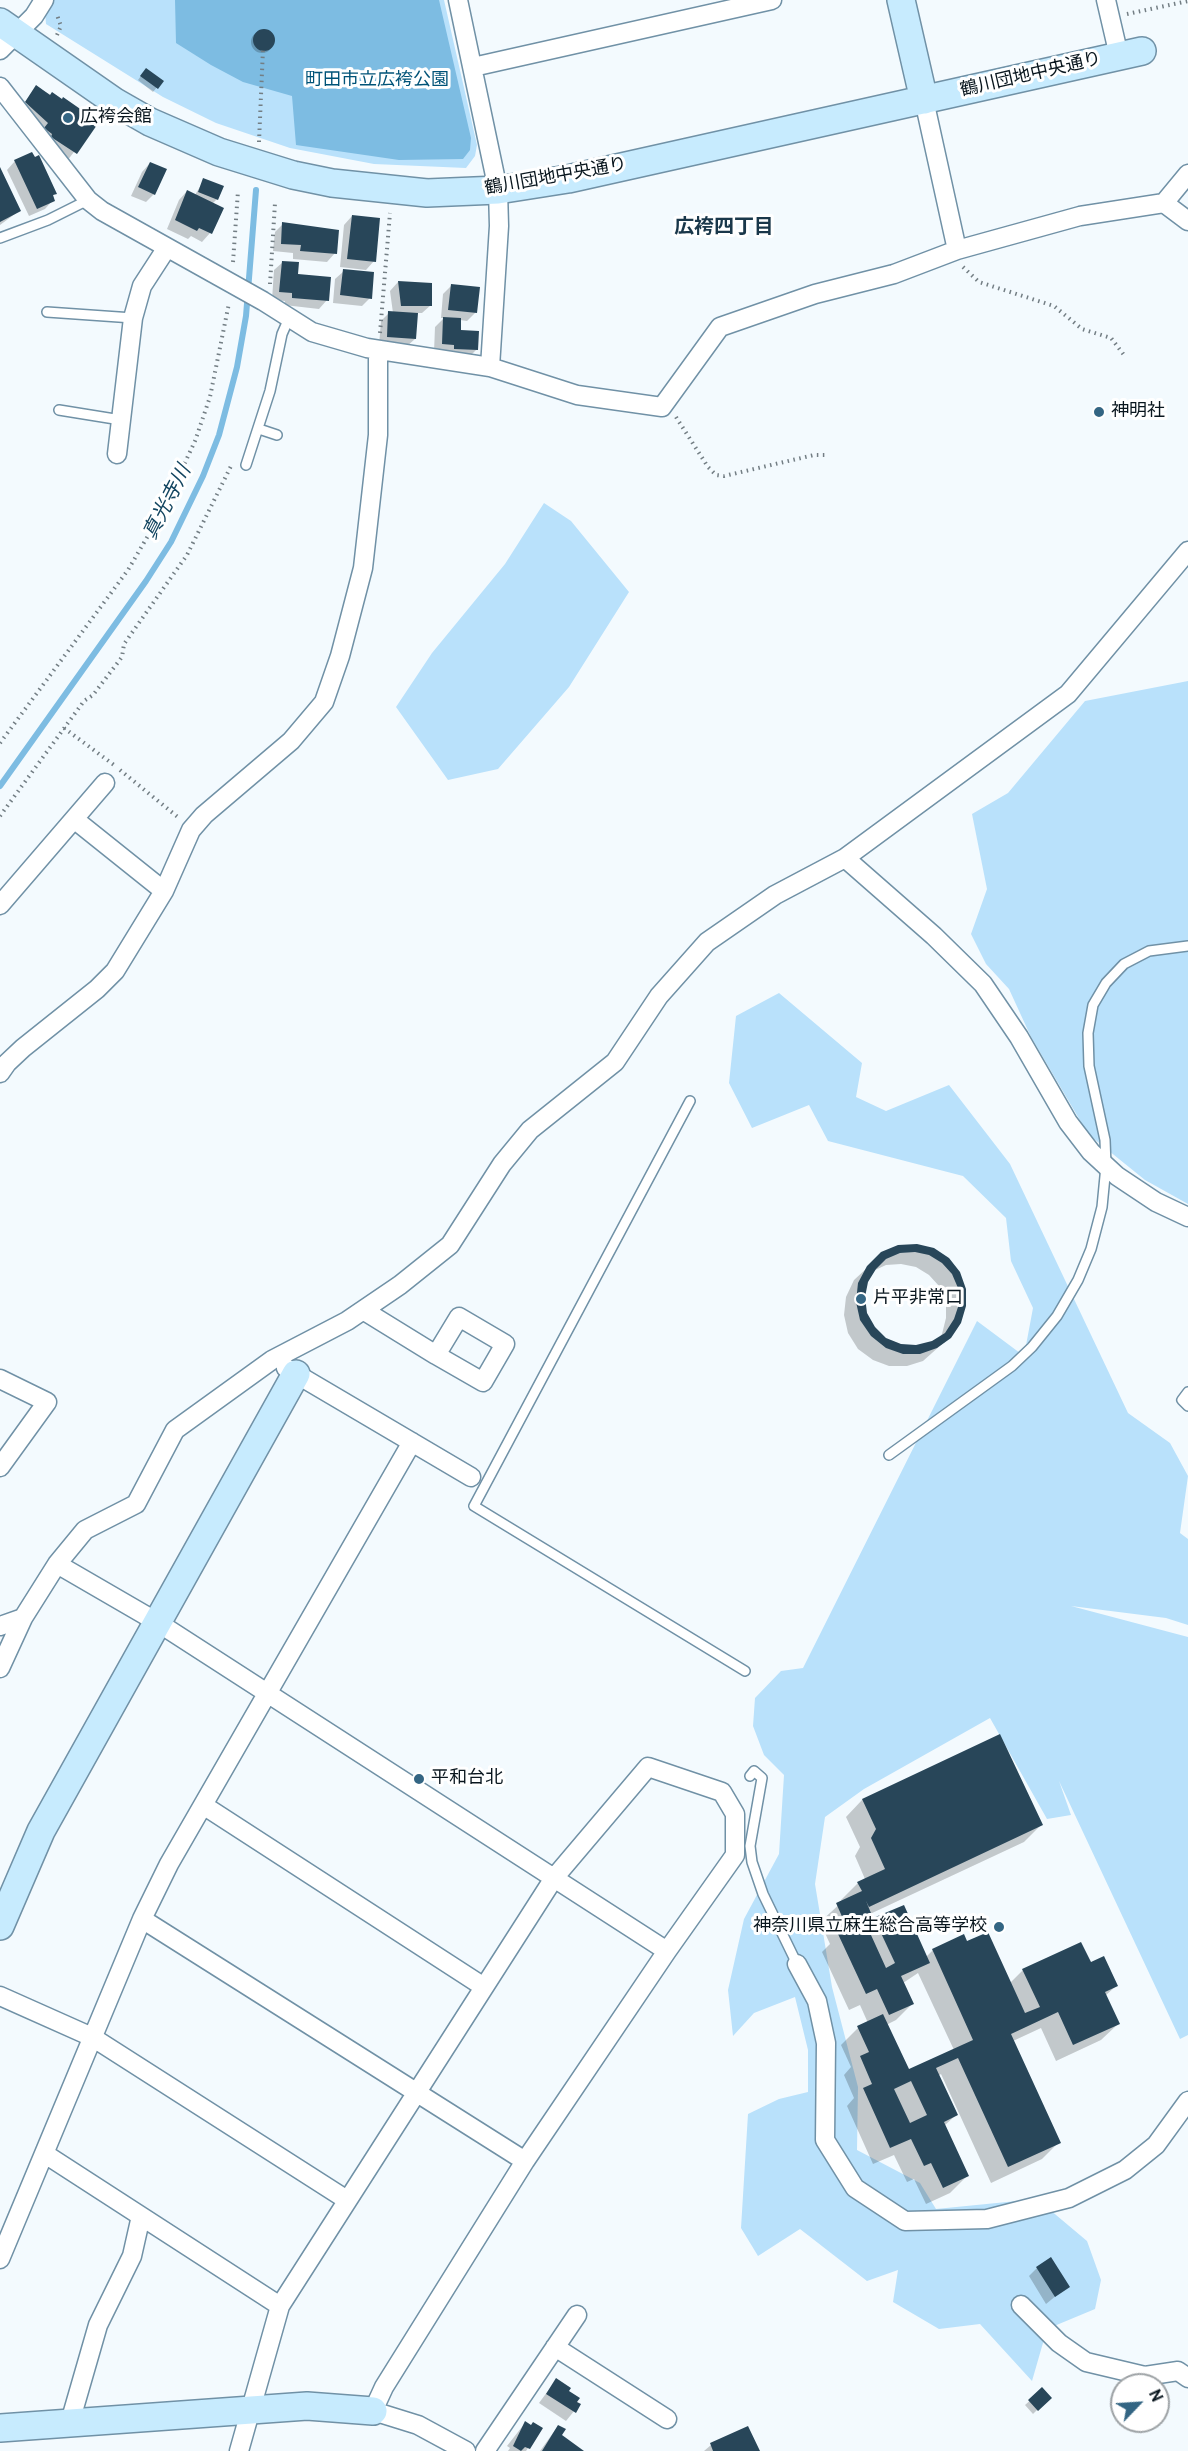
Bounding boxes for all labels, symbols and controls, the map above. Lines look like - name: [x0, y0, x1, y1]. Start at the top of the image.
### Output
- street label: 鶴川団地中央通り: [958, 49, 1104, 103]
- park label: 町田市立広袴公園: [305, 70, 449, 92]
- place label: 広袴会館: [80, 107, 152, 129]
- marker: 広袴会館: [61, 111, 75, 125]
- street label: 鶴川団地中央通り: [483, 155, 629, 201]
- district label: 広袴四丁目: [674, 217, 774, 241]
- place label: 神明社: [1111, 401, 1165, 423]
- marker: 神明社: [1092, 405, 1106, 419]
- water label: 真光寺川: [140, 462, 198, 544]
- place label: 片平非常口: [873, 1288, 963, 1310]
- marker: 片平非常口: [854, 1292, 868, 1306]
- place label: 平和台北: [431, 1768, 503, 1790]
- marker: 平和台北: [412, 1772, 426, 1786]
- place label: 神奈川県立麻生総合高等学校: [753, 1916, 987, 1938]
- marker: 神奈川県立麻生総合高等学校: [992, 1920, 1006, 1934]
- north arrow: [1110, 2373, 1170, 2433]
- text: N: [1143, 2387, 1166, 2406]

